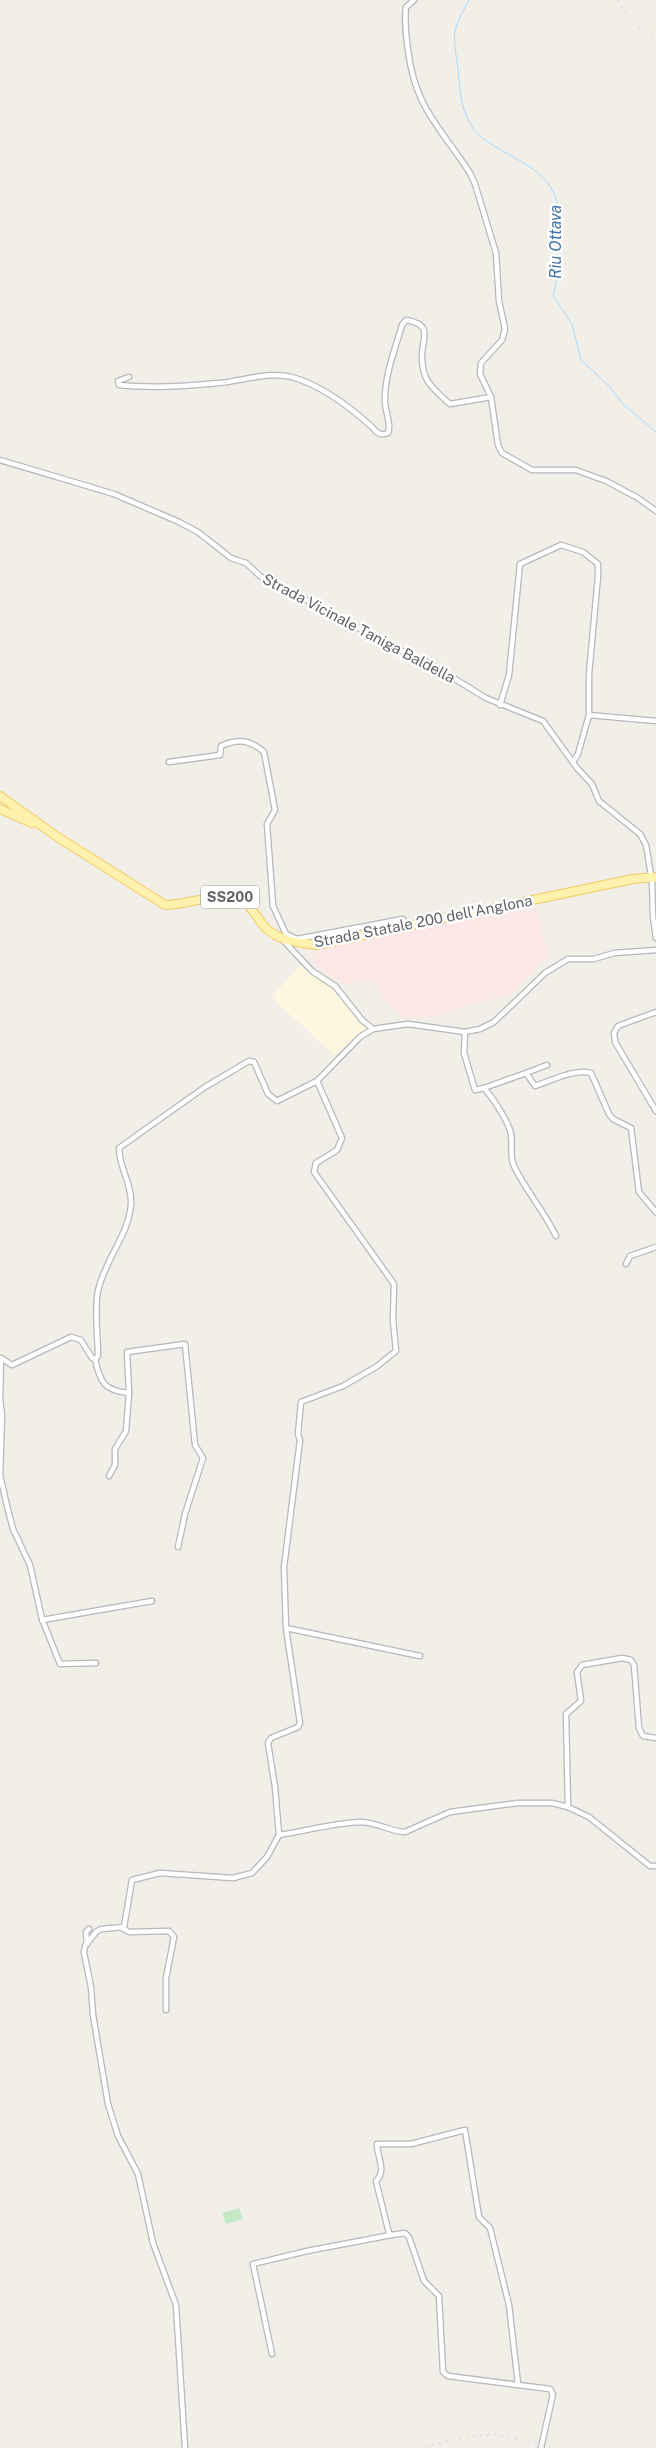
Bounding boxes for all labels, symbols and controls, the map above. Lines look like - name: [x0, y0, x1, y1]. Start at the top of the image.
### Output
- water label: Riu Ottava: [546, 205, 565, 279]
- street label: Strada Vicinale Taniga Baldella: [260, 570, 458, 686]
- road number: SS200: [201, 886, 259, 909]
- street label: Strada Statale 200 dell'Anglona: [312, 891, 534, 951]

